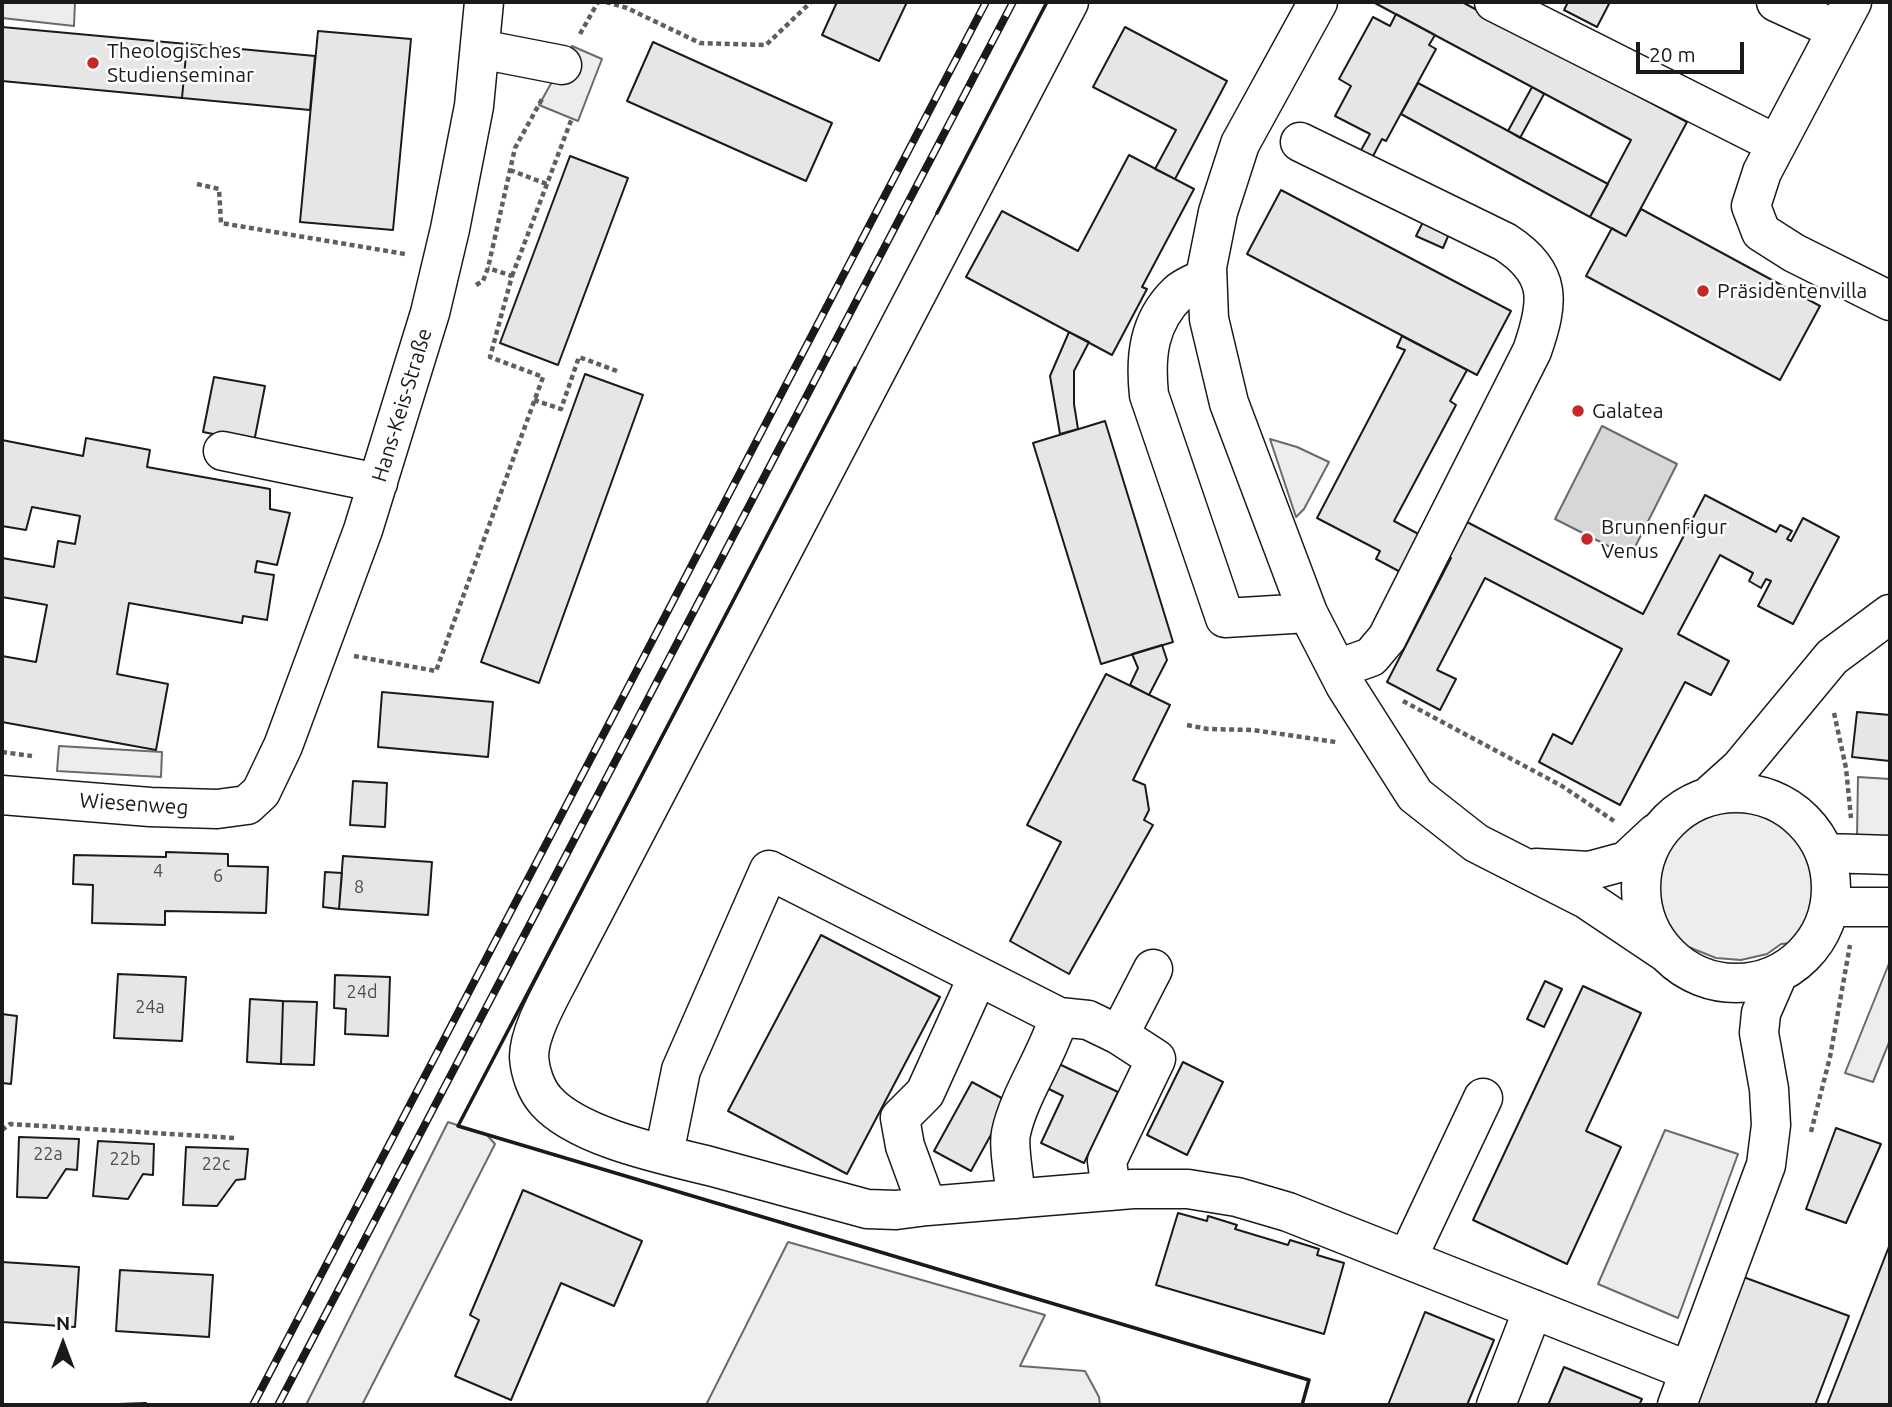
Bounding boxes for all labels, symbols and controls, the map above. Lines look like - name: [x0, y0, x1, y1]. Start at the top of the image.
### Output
- scale bar: [1640, 28, 1748, 72]
- place label: Theologisches Studienseminar: [107, 38, 254, 88]
- text: 20 m: [1649, 42, 1696, 66]
- marker: Theologisches Studienseminar: [85, 55, 101, 71]
- place label: Präsidentenvilla: [1717, 278, 1867, 304]
- marker: Präsidentenvilla: [1695, 283, 1711, 299]
- street label: Hans-Keis-Straße: [367, 325, 437, 485]
- place label: Galatea: [1592, 398, 1664, 424]
- marker: Galatea: [1570, 403, 1586, 419]
- place label: Brunnenfigur Venus: [1601, 514, 1727, 564]
- marker: Brunnenfigur Venus: [1579, 531, 1595, 547]
- street label: Wiesenweg: [79, 788, 189, 820]
- house number: 4: [153, 860, 163, 882]
- house number: 6: [213, 865, 223, 887]
- house number: 8: [354, 876, 364, 898]
- house number: 24d: [347, 981, 377, 1003]
- house number: 24a: [135, 996, 165, 1018]
- house number: 22a: [33, 1143, 63, 1165]
- house number: 22b: [110, 1148, 140, 1170]
- house number: 22c: [202, 1153, 230, 1175]
- north arrow: [28, 1309, 98, 1379]
- text: N: [56, 1312, 70, 1334]

